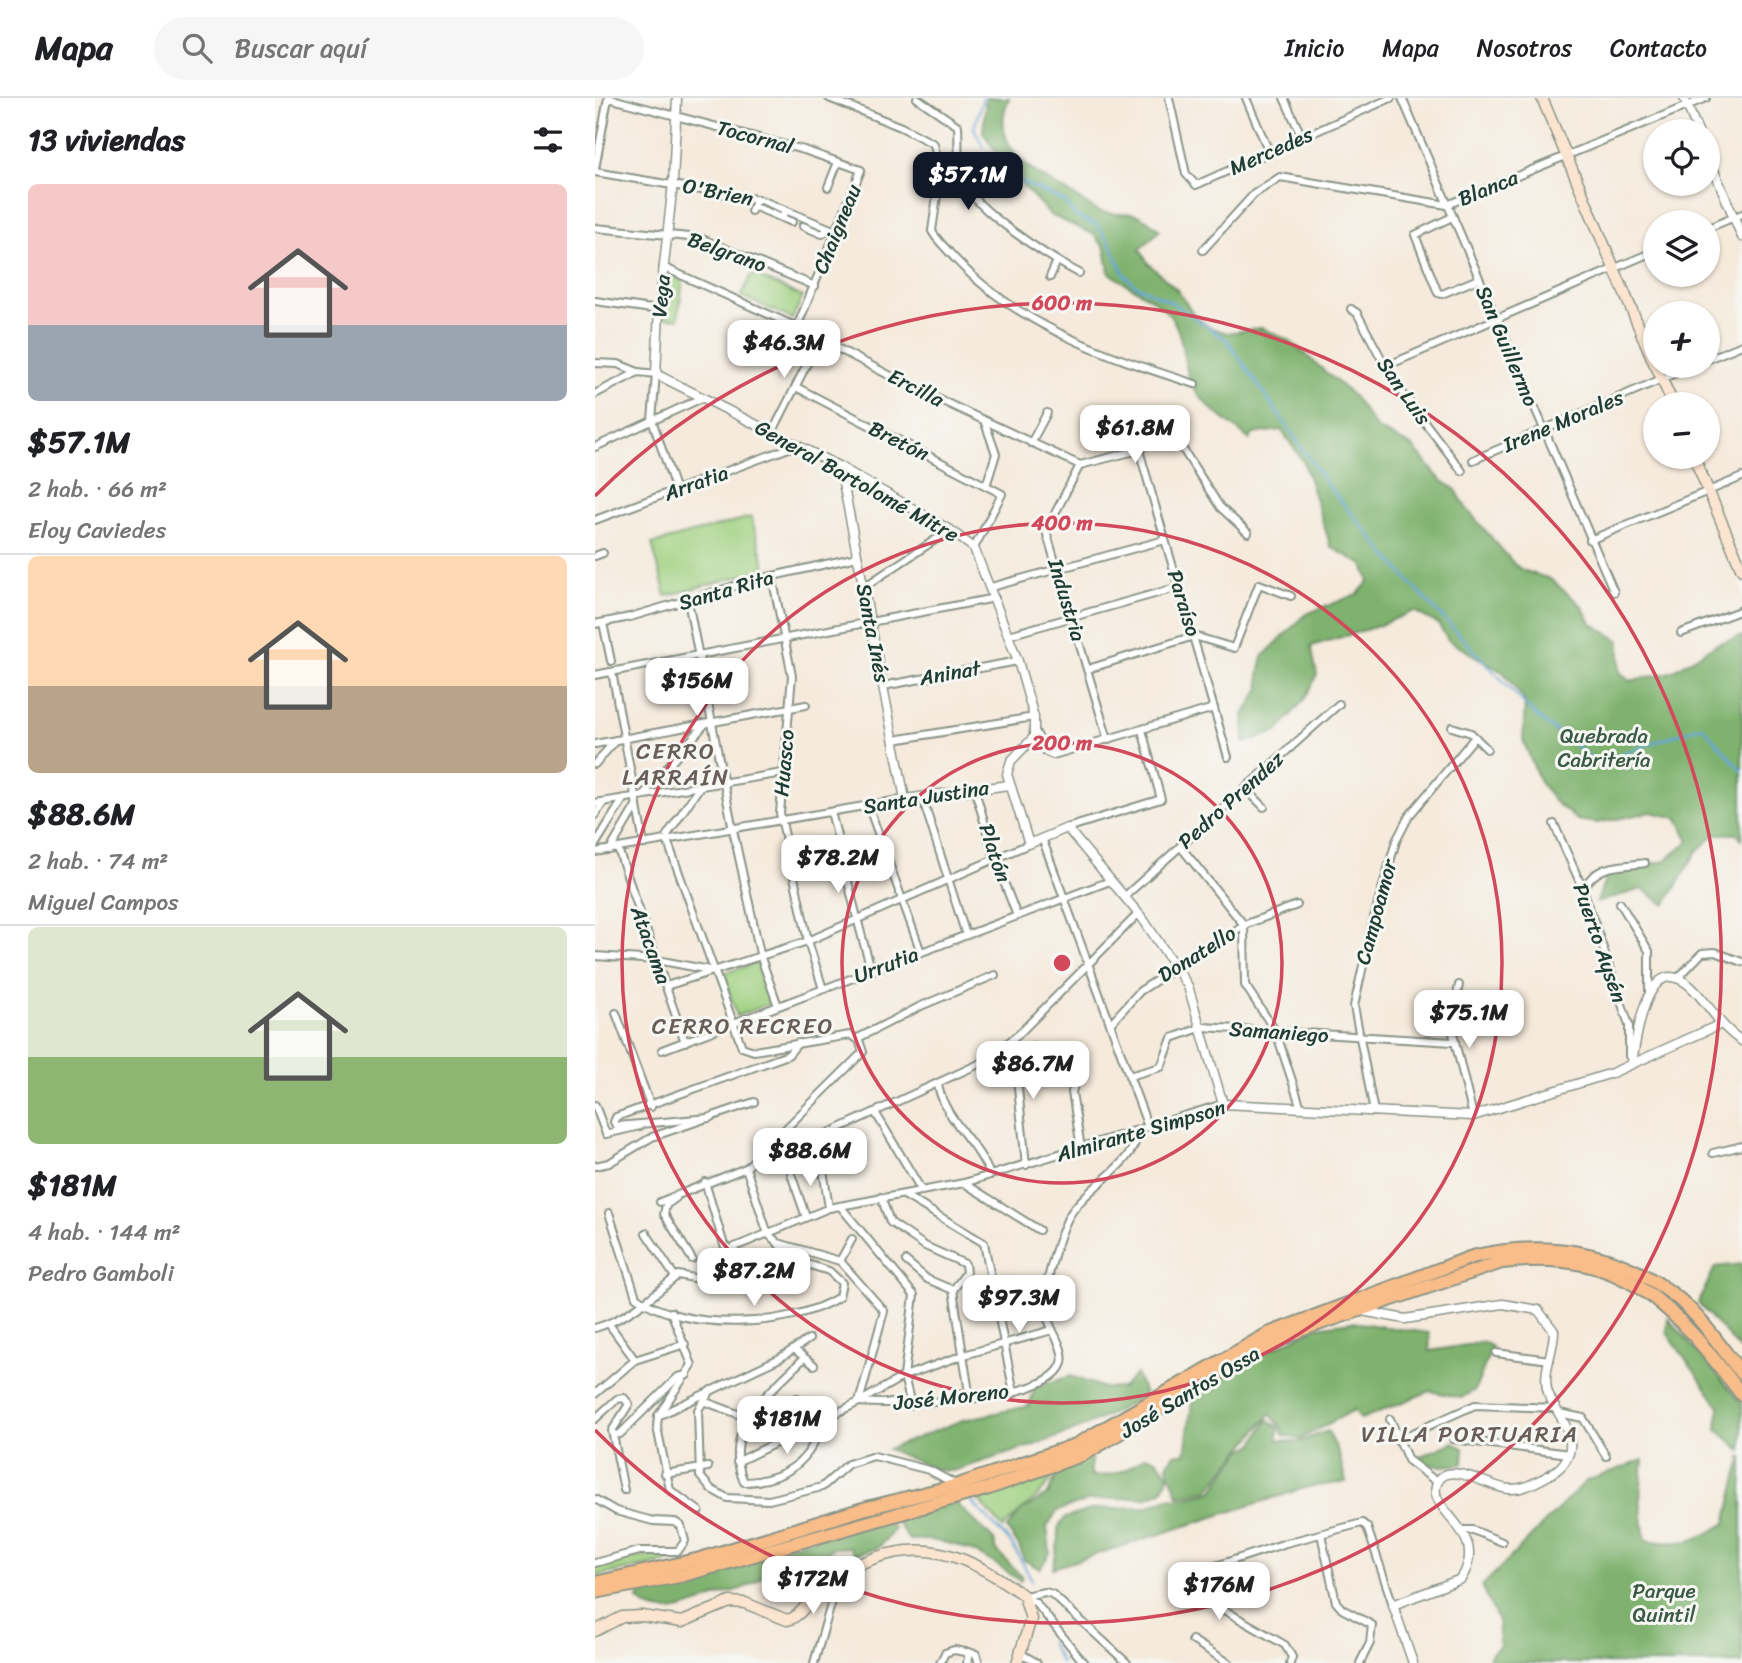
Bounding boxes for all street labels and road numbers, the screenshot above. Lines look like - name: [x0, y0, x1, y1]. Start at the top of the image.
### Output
- street label: Tocornal: [712, 109, 799, 166]
- street label: Mercedes: [1223, 115, 1320, 186]
- street label: Blanca: [1452, 159, 1524, 217]
- street label: O'Brien: [679, 167, 757, 217]
- street label: Chaigneau: [802, 177, 873, 280]
- street label: Belgrano: [682, 220, 772, 284]
- street label: Vega: [640, 273, 682, 319]
- street label: San Guillermo: [1464, 279, 1550, 413]
- street label: San Luis: [1366, 349, 1442, 434]
- street label: Ercilla: [881, 358, 951, 419]
- street label: Irene Morales: [1496, 378, 1630, 464]
- street label: General Bartolomé Mitre: [748, 409, 967, 553]
- street label: Bretón: [862, 410, 936, 472]
- street label: Arratia: [657, 454, 734, 513]
- street label: Industria: [1036, 553, 1098, 646]
- street label: Santa Rita: [674, 558, 779, 622]
- street label: Paraíso: [1156, 565, 1212, 641]
- street label: Santa Inés: [845, 580, 901, 686]
- street label: Aninat: [916, 649, 985, 697]
- street label: Huasco: [762, 728, 806, 798]
- street label: Pedro Prendez: [1169, 741, 1293, 859]
- street label: Santa Justina: [860, 768, 992, 826]
- street label: Platón: [968, 818, 1022, 888]
- street label: Campoamor: [1344, 854, 1409, 969]
- street label: Puerto Aysén: [1562, 878, 1638, 1008]
- street label: Atacama: [619, 899, 683, 990]
- street label: Donatello: [1150, 915, 1244, 993]
- street label: Urrutia: [848, 935, 925, 995]
- street label: Samaniego: [1228, 1010, 1330, 1054]
- street label: Almirante Simpson: [1051, 1089, 1230, 1174]
- street label: José Santos Ossa: [1112, 1335, 1268, 1449]
- street label: José Moreno: [890, 1372, 1011, 1422]

